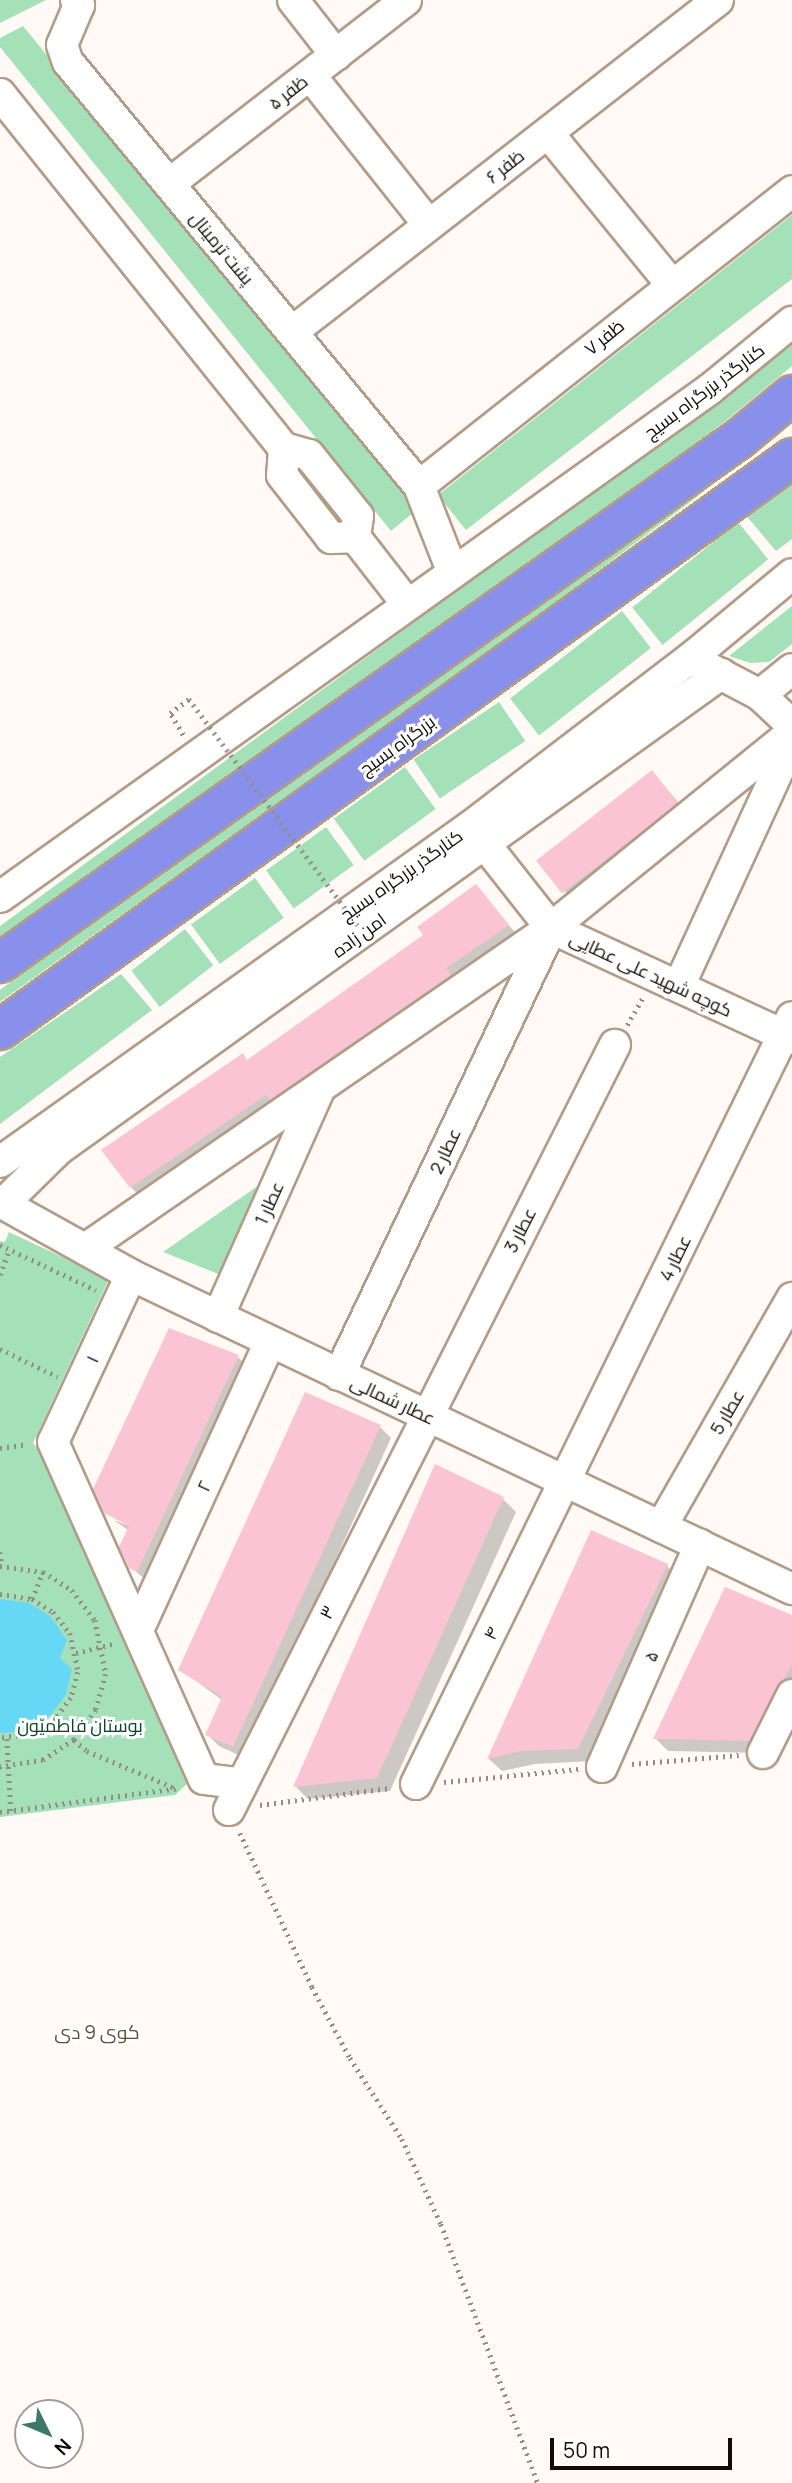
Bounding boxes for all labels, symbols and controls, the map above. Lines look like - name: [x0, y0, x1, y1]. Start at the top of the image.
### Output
- street label: ظفر ۵: [264, 70, 312, 114]
- street label: ظفر ۶: [482, 144, 528, 188]
- street label: پشت ترمینال: [185, 207, 259, 289]
- street label: ظفر ۷: [580, 314, 628, 360]
- street label: کنارگذر بزرگراه بسیج: [640, 339, 768, 443]
- street label: بزرگراه بسیج: [355, 710, 439, 780]
- street label: کنارگذر بزرگراه بسیج: [335, 825, 467, 925]
- street label: امن زاده: [328, 908, 390, 962]
- street label: کوچه شهید علی عطایی: [566, 927, 736, 1021]
- street label: عطار 2: [425, 1125, 465, 1177]
- street label: عطار 1: [250, 1178, 288, 1228]
- street label: عطار 3: [500, 1204, 540, 1256]
- street label: عطار 4: [655, 1232, 695, 1284]
- street label: ۱: [81, 1352, 103, 1366]
- street label: عطار شمالی: [347, 1371, 439, 1429]
- street label: عطار 5: [706, 1386, 748, 1438]
- street label: ۲: [192, 1477, 216, 1495]
- street label: ۳: [315, 1602, 339, 1622]
- street label: ۴: [479, 1623, 503, 1643]
- street label: ۵: [639, 1647, 663, 1665]
- park label: بوستان فاطمیّون: [17, 1714, 143, 1736]
- district label: کوی 9 دی: [54, 2022, 140, 2044]
- north arrow: [14, 2399, 84, 2469]
- scale bar: [554, 2424, 736, 2468]
- text: N: [49, 2433, 77, 2461]
- text: 50 m: [563, 2436, 610, 2464]

